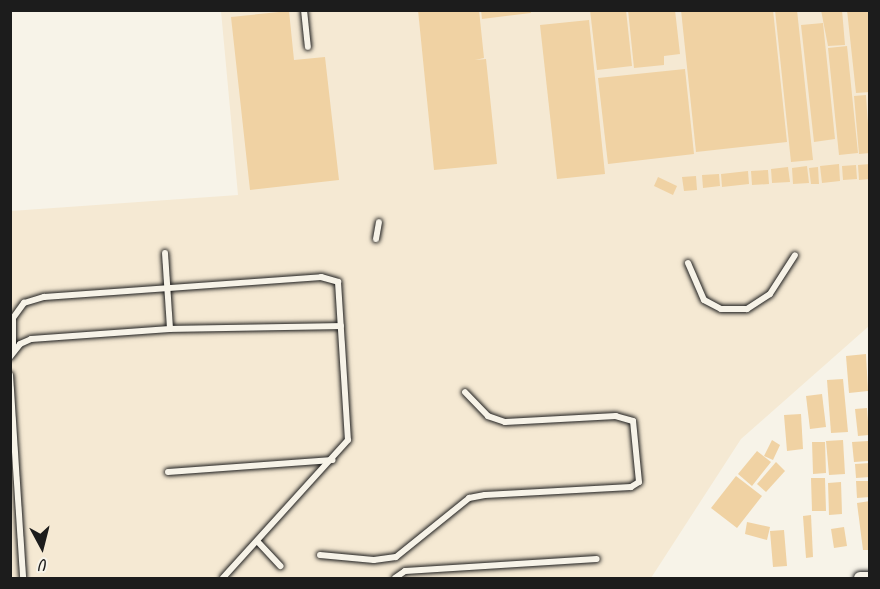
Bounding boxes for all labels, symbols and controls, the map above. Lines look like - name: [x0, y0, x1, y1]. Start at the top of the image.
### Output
- north arrow: [12, 517, 72, 577]
- text: U: [39, 554, 49, 575]

